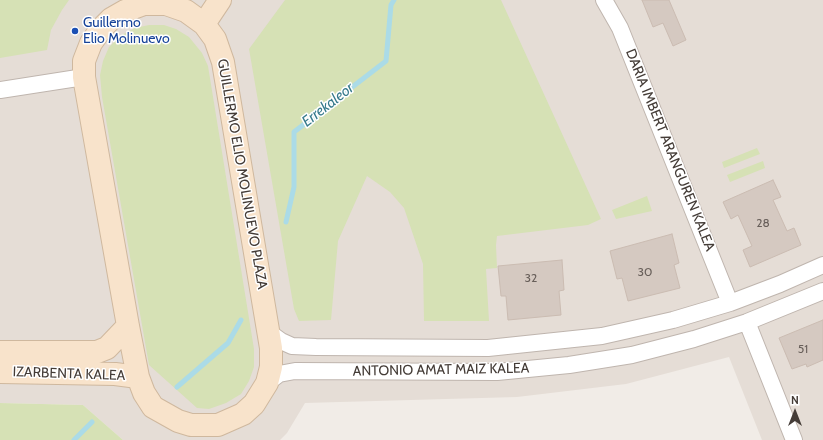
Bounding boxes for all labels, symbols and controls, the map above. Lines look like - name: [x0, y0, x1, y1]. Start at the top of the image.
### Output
- place label: Guillermo Elio Molinuevo: [83, 15, 170, 48]
- marker: Guillermo Elio Molinuevo: [70, 26, 80, 36]
- street label: DARIA IMBERT ARANGUREN KALEA: [622, 47, 718, 253]
- street label: GUILLERMO ELIO MOLINUEVO PLAZA: [213, 58, 271, 290]
- water label: Errekaleor: [299, 79, 357, 131]
- house number: 28: [756, 216, 770, 230]
- house number: 30: [638, 265, 652, 279]
- house number: 32: [525, 271, 537, 285]
- house number: 51: [798, 342, 808, 356]
- street label: ANTONIO AMAT MAIZ KALEA: [353, 360, 529, 380]
- street label: IZARBENTA KALEA: [12, 364, 126, 384]
- north arrow: [775, 392, 815, 432]
- text: N: [791, 393, 799, 407]

